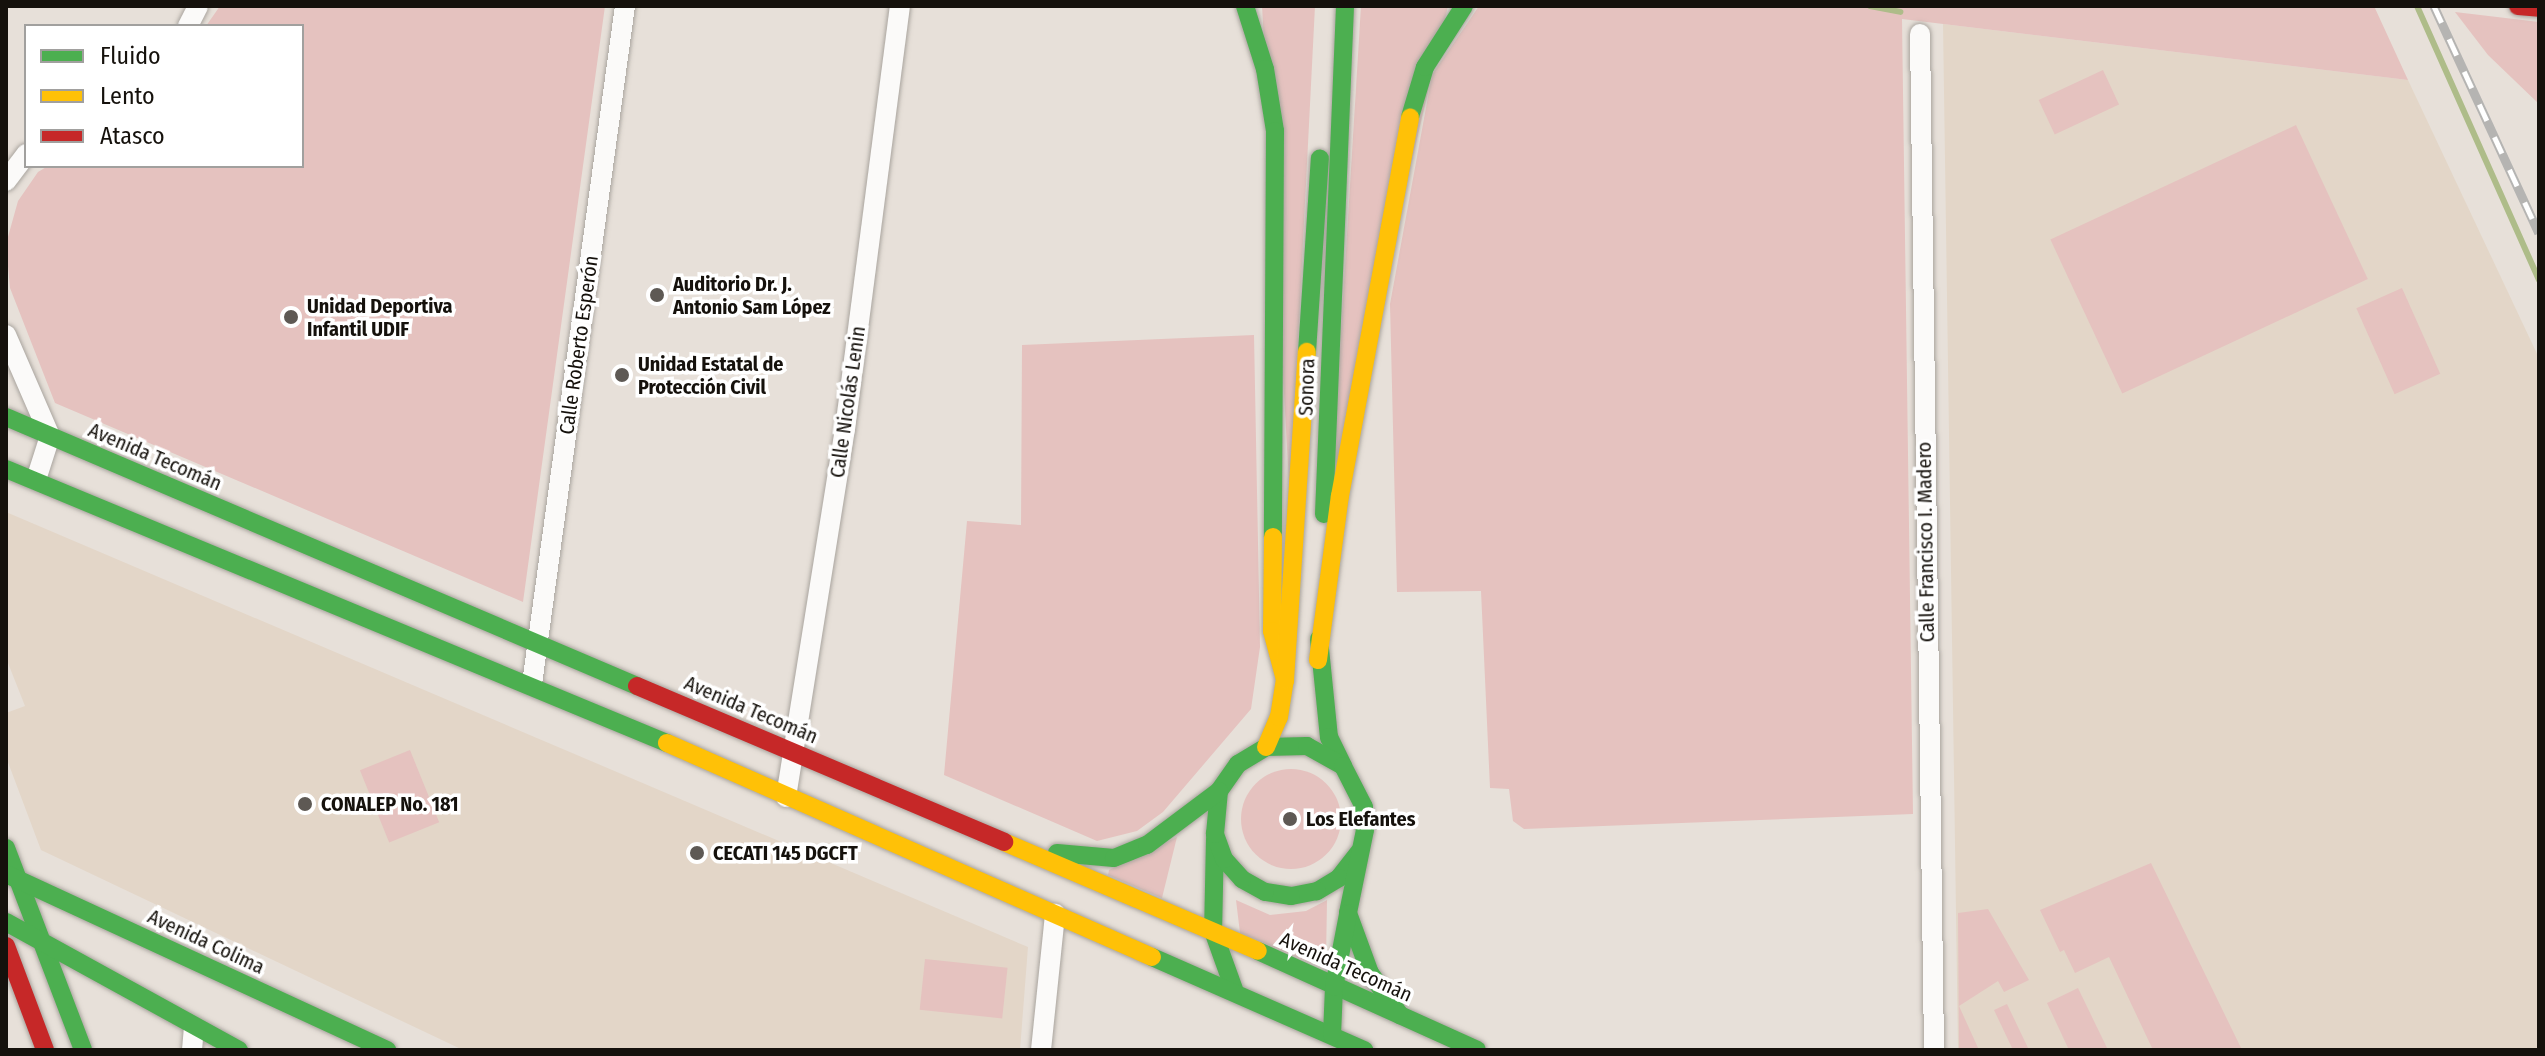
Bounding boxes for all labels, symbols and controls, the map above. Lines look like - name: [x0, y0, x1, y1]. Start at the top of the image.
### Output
- legend: [24, 24, 304, 168]
- text: Fluido: [100, 42, 161, 70]
- text: Lento: [100, 82, 155, 110]
- text: Atasco: [100, 122, 165, 150]
- street label: Calle Roberto Esperón: [555, 254, 603, 436]
- place label: Auditorio Dr. J. Antonio Sam López: [673, 272, 831, 319]
- marker: Auditorio Dr. J. Antonio Sam López: [648, 286, 666, 304]
- place label: Unidad Deportiva Infantil UDIF: [307, 294, 452, 341]
- marker: Unidad Deportiva Infantil UDIF: [282, 308, 300, 326]
- street label: Calle Nicolás Lenin: [825, 325, 871, 479]
- place label: Unidad Estatal de Protección Civil: [638, 352, 783, 399]
- street label: Sonora: [1294, 358, 1320, 416]
- marker: Unidad Estatal de Protección Civil: [613, 366, 631, 384]
- street label: Avenida Tecomán: [85, 418, 225, 496]
- street label: Calle Francisco I. Madero: [1912, 441, 1940, 643]
- street label: Avenida Tecomán: [681, 671, 821, 749]
- place label: CONALEP No. 181: [321, 792, 459, 816]
- marker: CONALEP No. 181: [296, 795, 314, 813]
- place label: Los Elefantes: [1306, 807, 1415, 831]
- marker: Los Elefantes: [1281, 810, 1299, 828]
- place label: CECATI 145 DGCFT: [713, 841, 858, 865]
- marker: CECATI 145 DGCFT: [688, 844, 706, 862]
- street label: Avenida Colima: [144, 905, 268, 979]
- street label: Avenida Tecomán: [1276, 927, 1416, 1007]

